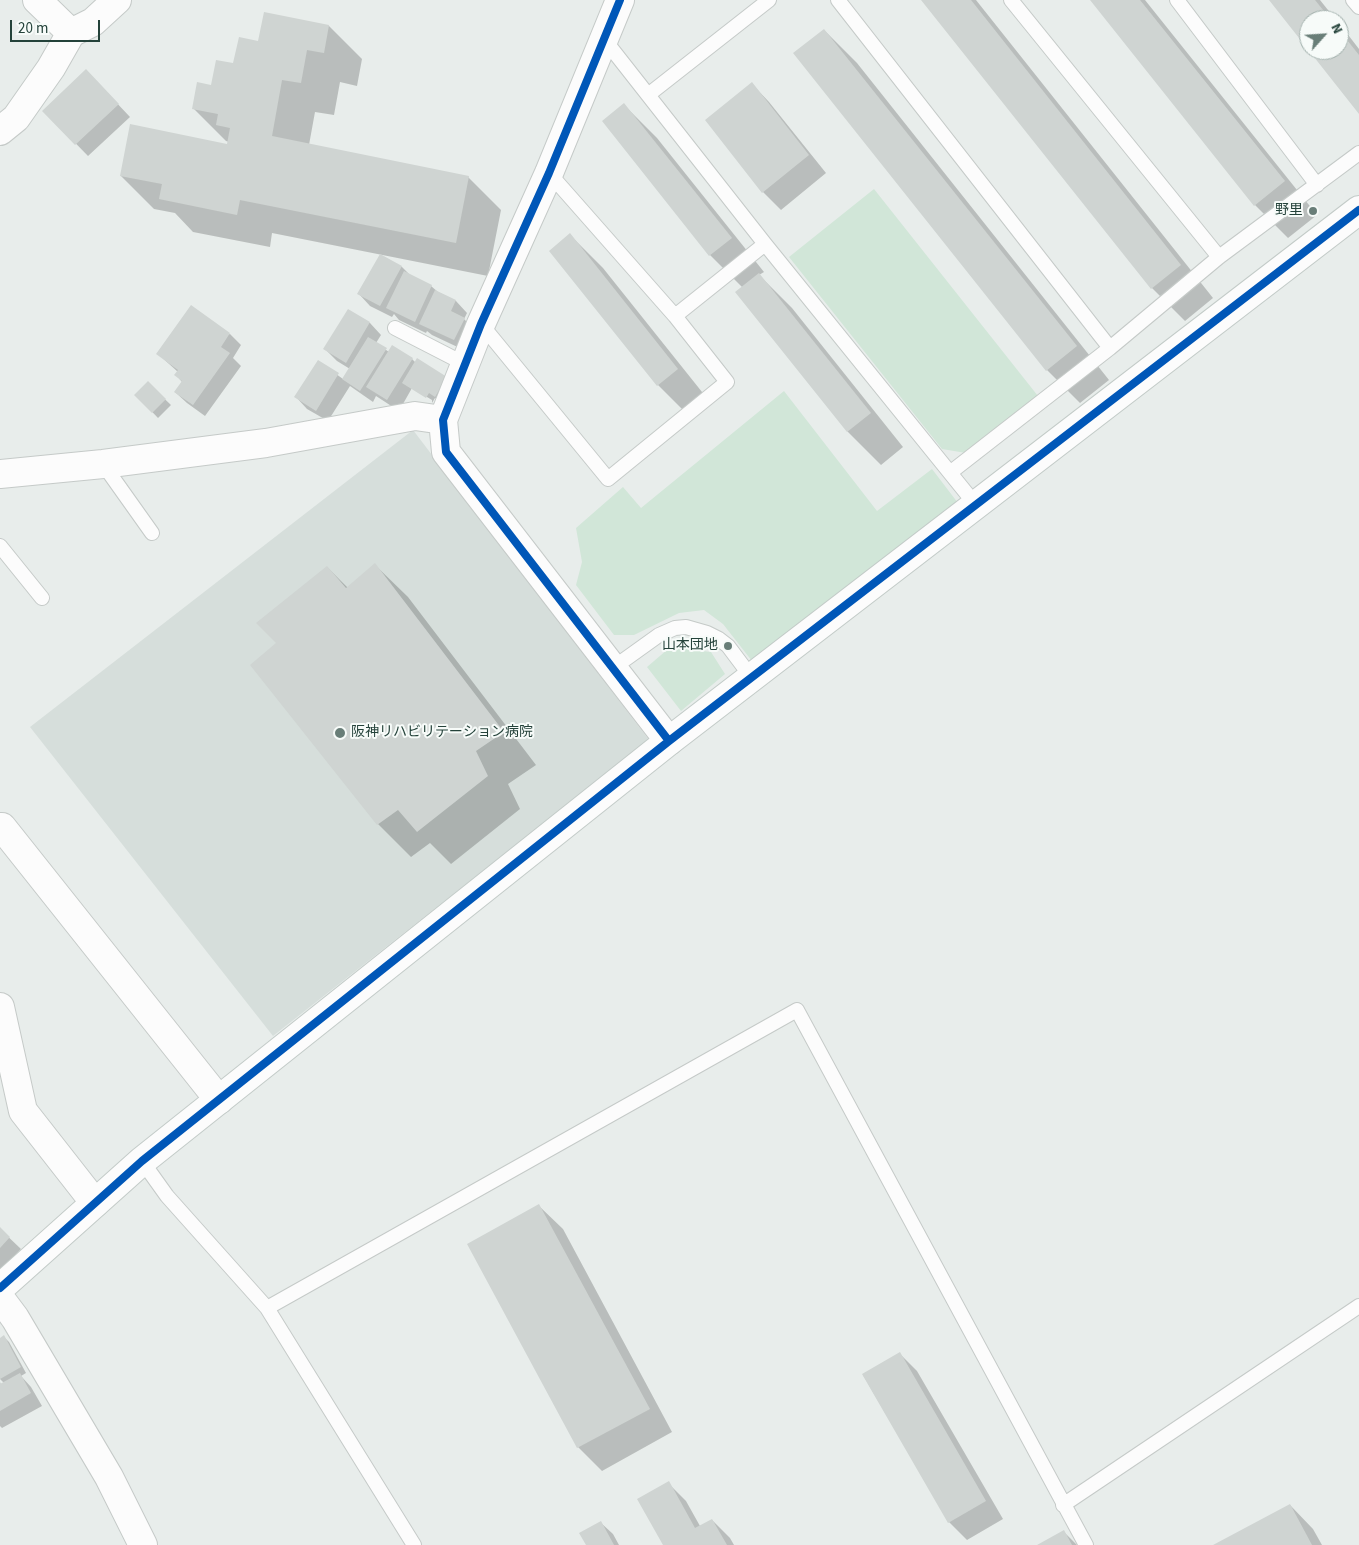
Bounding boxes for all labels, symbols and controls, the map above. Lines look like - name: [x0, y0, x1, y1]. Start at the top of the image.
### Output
- scale bar: [12, 10, 102, 42]
- north arrow: [1299, 10, 1349, 60]
- text: 20 m: [18, 18, 48, 39]
- text: N: [1326, 20, 1348, 37]
- place label: 野里: [1275, 203, 1303, 219]
- marker: 野里: [1307, 205, 1319, 217]
- place label: 山本団地: [662, 638, 718, 654]
- marker: 山本団地: [722, 640, 734, 652]
- place label: 阪神リハビリテーション病院: [351, 725, 533, 741]
- marker: 阪神リハビリテーション病院: [333, 726, 347, 740]

